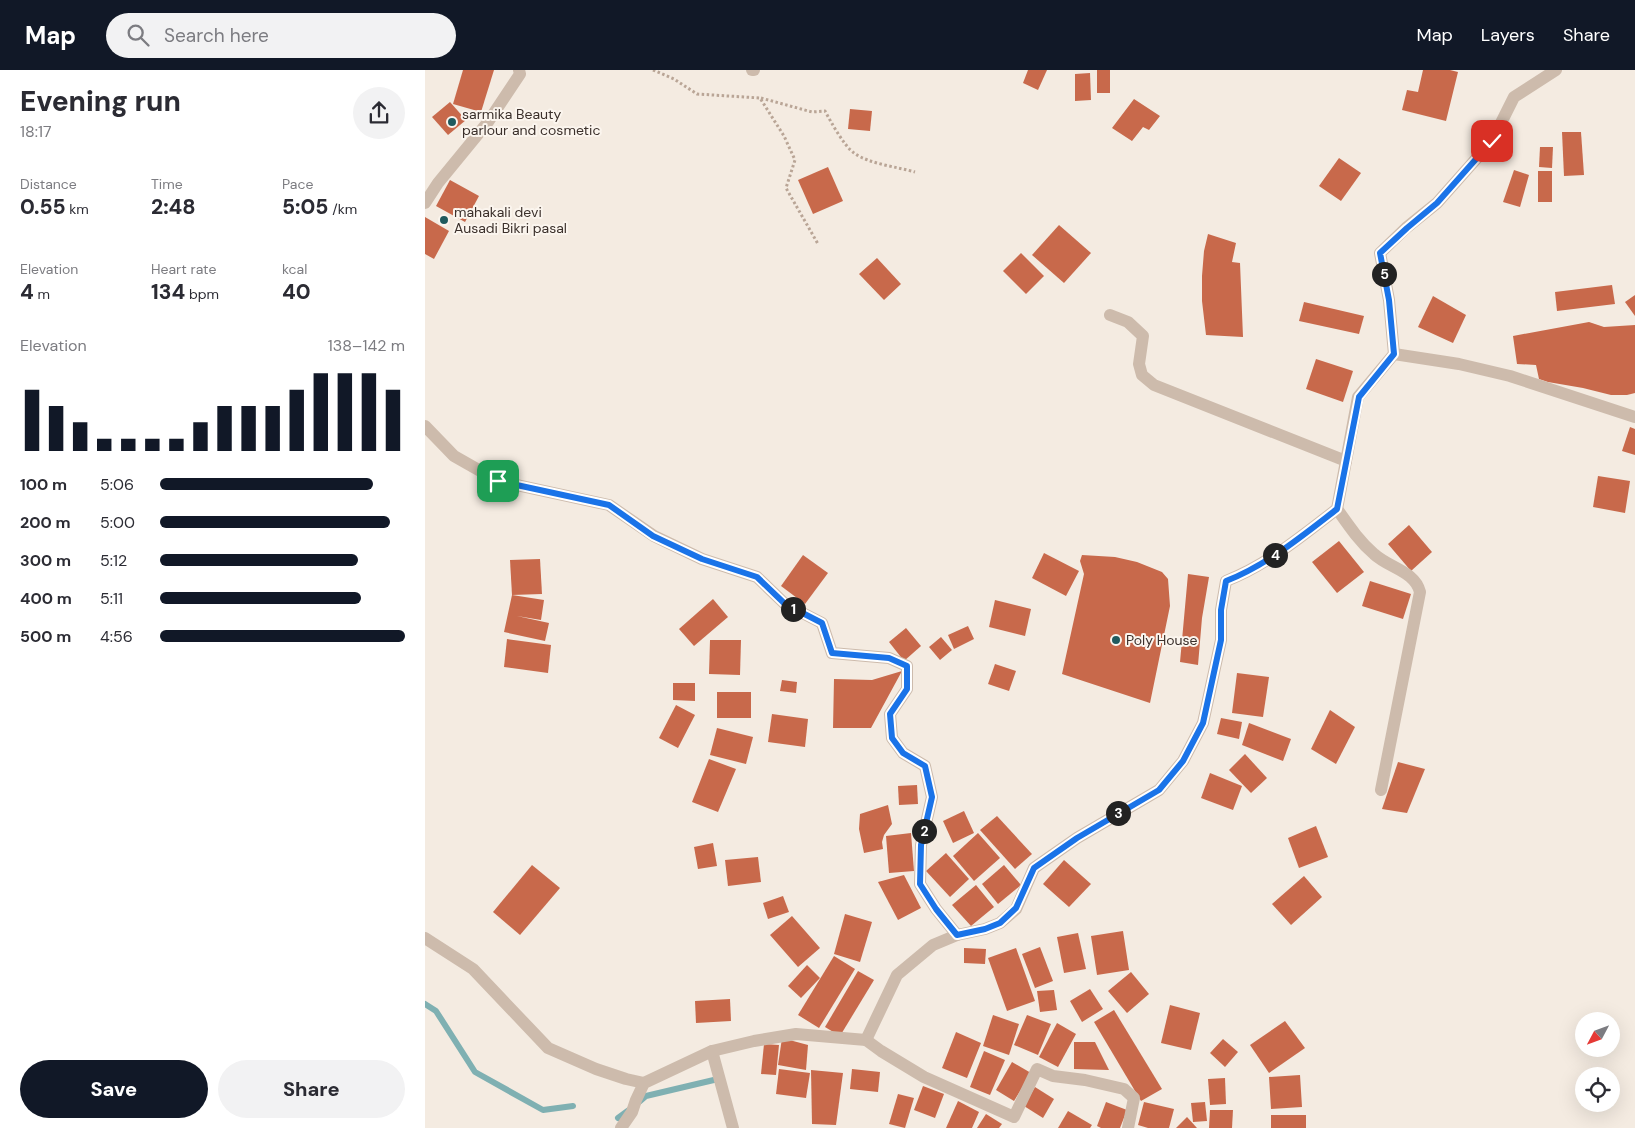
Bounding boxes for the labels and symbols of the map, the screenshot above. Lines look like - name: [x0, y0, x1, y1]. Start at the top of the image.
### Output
- place label: sarmika Beauty parlour and cosmetic: [462, 105, 600, 139]
- marker: sarmika Beauty parlour and cosmetic: [446, 116, 458, 128]
- pin: [1471, 120, 1513, 162]
- place label: mahakali devi Ausadi Bikri pasal: [454, 203, 567, 237]
- marker: mahakali devi Ausadi Bikri pasal: [438, 214, 450, 226]
- pin: 5: [1371, 262, 1397, 286]
- pin: [477, 460, 519, 502]
- pin: 4: [1263, 542, 1287, 568]
- pin: 1: [781, 596, 805, 622]
- place label: Poly House: [1126, 631, 1198, 649]
- marker: Poly House: [1110, 634, 1122, 646]
- pin: 3: [1105, 800, 1131, 826]
- pin: 2: [911, 818, 937, 844]
- north arrow: [1575, 1012, 1620, 1058]

